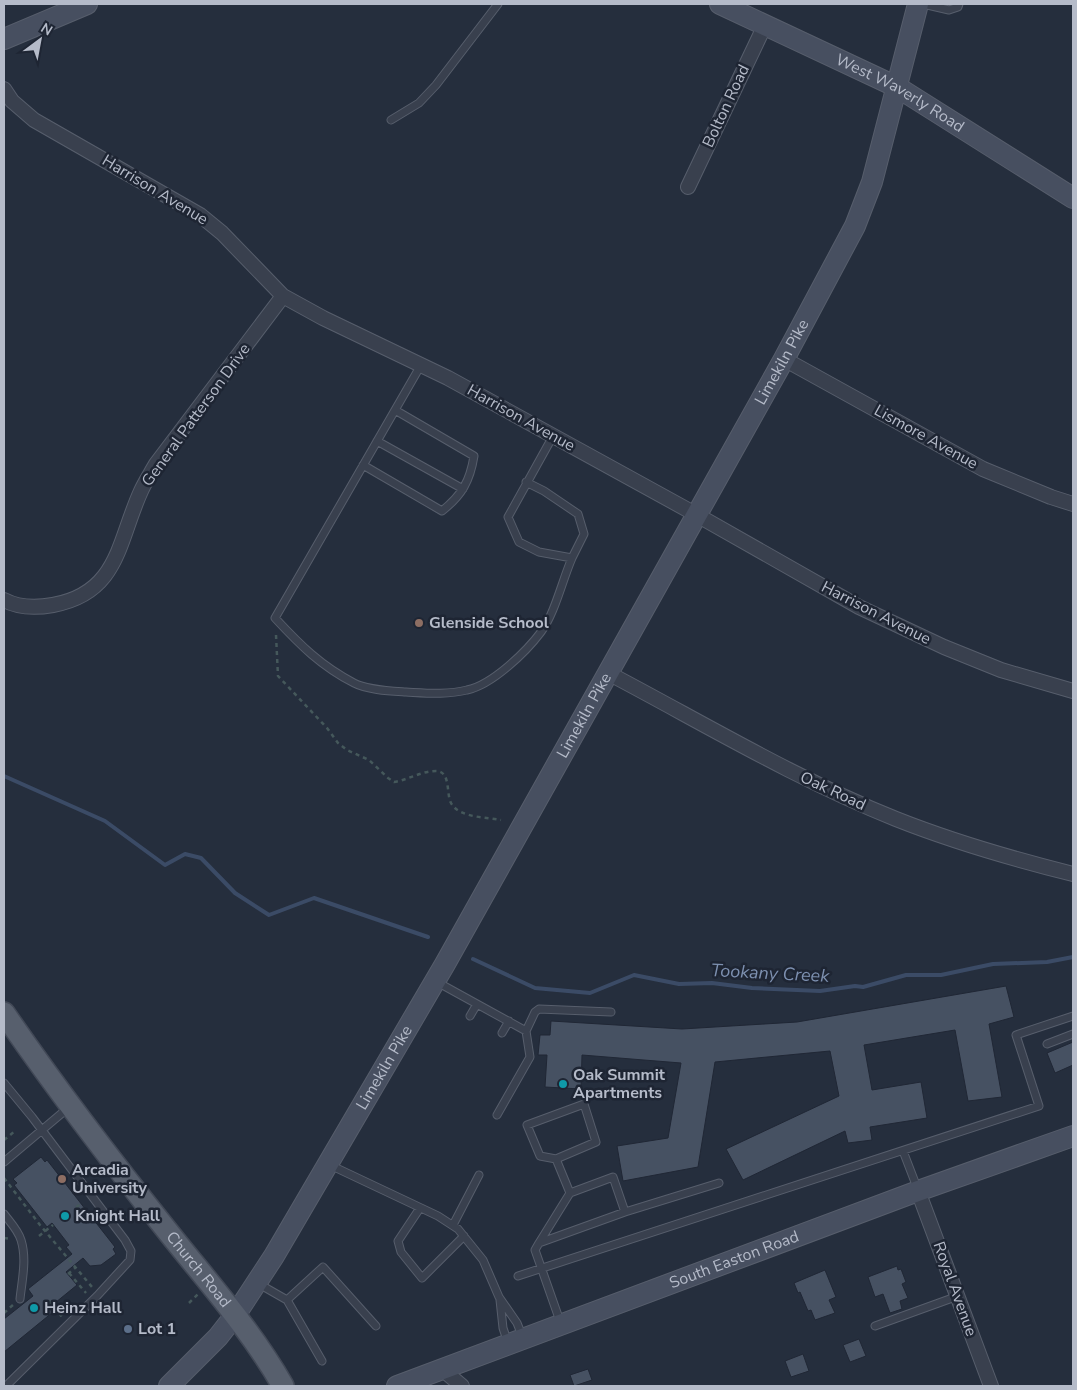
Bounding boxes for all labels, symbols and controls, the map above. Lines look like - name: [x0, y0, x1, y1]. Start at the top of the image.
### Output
- north arrow: [15, 15, 65, 65]
- text: N: [37, 19, 56, 40]
- street label: West Waverly Road: [832, 49, 969, 138]
- street label: Bolton Road: [697, 61, 755, 151]
- street label: Harrison Avenue: [98, 150, 212, 230]
- street label: Limekiln Pike: [749, 315, 814, 409]
- street label: General Patterson Drive: [137, 339, 255, 491]
- street label: Harrison Avenue: [463, 379, 579, 457]
- street label: Lismore Avenue: [870, 399, 982, 475]
- street label: Harrison Avenue: [818, 576, 934, 650]
- place label: Glenside School: [429, 612, 549, 634]
- marker: Glenside School: [413, 617, 425, 629]
- street label: Limekiln Pike: [552, 669, 617, 762]
- street label: Oak Road: [797, 766, 869, 816]
- water label: Tookany Creek: [710, 958, 831, 988]
- street label: Limekiln Pike: [351, 1021, 418, 1114]
- place label: Oak Summit Apartments: [573, 1064, 666, 1104]
- marker: Oak Summit Apartments: [557, 1078, 569, 1090]
- place label: Arcadia University: [72, 1159, 148, 1199]
- marker: Arcadia University: [56, 1173, 68, 1185]
- place label: Knight Hall: [75, 1205, 160, 1227]
- marker: Knight Hall: [59, 1210, 71, 1222]
- street label: South Easton Road: [666, 1226, 802, 1294]
- street label: Church Road: [161, 1227, 236, 1312]
- street label: Royal Avenue: [928, 1239, 982, 1339]
- place label: Heinz Hall: [44, 1297, 122, 1319]
- marker: Heinz Hall: [28, 1302, 40, 1314]
- place label: Lot 1: [138, 1318, 176, 1340]
- marker: Lot 1: [122, 1323, 134, 1335]

